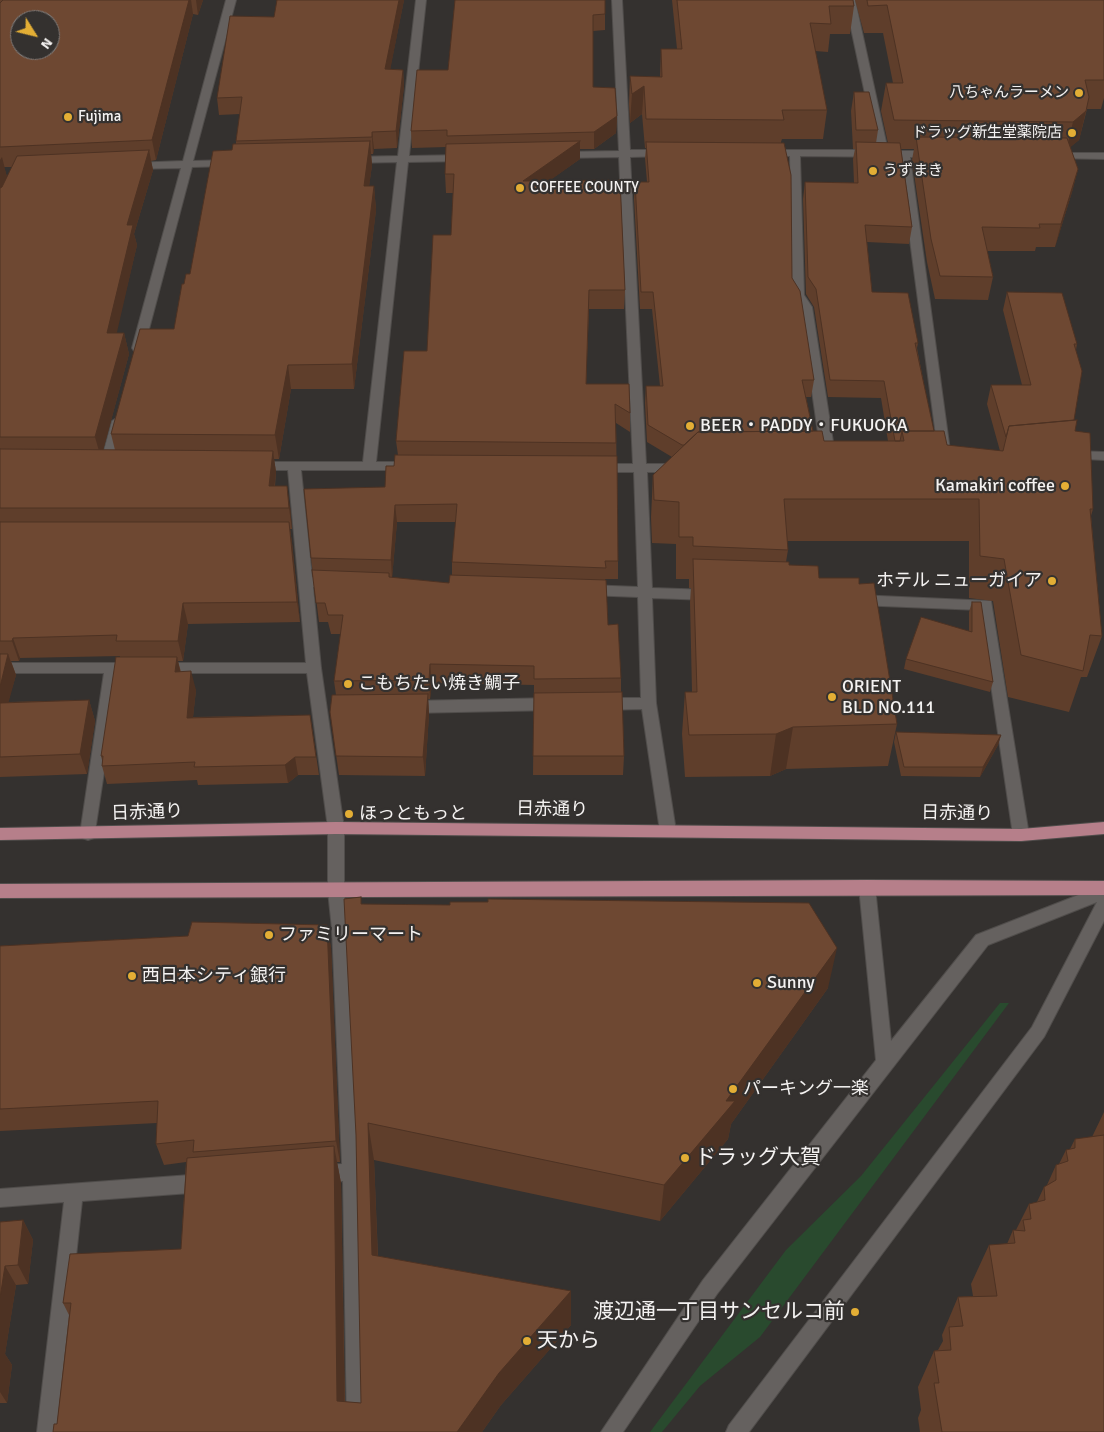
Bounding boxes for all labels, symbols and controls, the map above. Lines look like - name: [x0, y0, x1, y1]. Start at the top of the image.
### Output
- north arrow: [10, 10, 60, 60]
- text: N: [37, 35, 56, 52]
- place label: 八ちゃんラーメン: [949, 84, 1069, 102]
- marker: 八ちゃんラーメン: [1073, 87, 1085, 99]
- place label: Fujima: [78, 108, 121, 126]
- marker: Fujima: [62, 111, 74, 123]
- place label: ドラッグ新生堂薬院店: [912, 124, 1062, 142]
- marker: ドラッグ新生堂薬院店: [1066, 127, 1078, 139]
- place label: うずまき: [883, 162, 943, 180]
- marker: うずまき: [867, 165, 879, 177]
- place label: COFFEE COUNTY: [530, 179, 639, 197]
- marker: COFFEE COUNTY: [514, 182, 526, 194]
- place label: BEER・PADDY・FUKUOKA: [700, 415, 908, 437]
- marker: BEER・PADDY・FUKUOKA: [684, 420, 696, 432]
- place label: Kamakiri coffee: [935, 475, 1055, 497]
- marker: Kamakiri coffee: [1059, 480, 1071, 492]
- place label: ホテル ニューガイア: [876, 570, 1042, 592]
- marker: ホテル ニューガイア: [1046, 575, 1058, 587]
- place label: こもちたい焼き鯛子: [358, 673, 520, 695]
- place label: ORIENT BLD NO.111: [842, 676, 935, 719]
- marker: こもちたい焼き鯛子: [342, 678, 354, 690]
- marker: ORIENT BLD NO.111: [826, 691, 838, 703]
- street label: 日赤通り: [516, 799, 588, 821]
- street label: 日赤通り: [111, 801, 183, 825]
- place label: ほっともっと: [359, 803, 467, 825]
- street label: 日赤通り: [921, 803, 993, 825]
- marker: ほっともっと: [343, 808, 355, 820]
- place label: ファミリーマート: [279, 924, 423, 946]
- marker: ファミリーマート: [263, 929, 275, 941]
- place label: 西日本シティ銀行: [142, 965, 286, 987]
- marker: 西日本シティ銀行: [126, 970, 138, 982]
- place label: Sunny: [767, 972, 815, 994]
- marker: Sunny: [751, 977, 763, 989]
- place label: パーキング一楽: [743, 1078, 869, 1100]
- marker: パーキング一楽: [727, 1083, 739, 1095]
- place label: ドラッグ大賀: [695, 1145, 821, 1171]
- marker: ドラッグ大賀: [679, 1152, 691, 1164]
- place label: 渡辺通一丁目サンセルコ前: [593, 1299, 845, 1325]
- marker: 渡辺通一丁目サンセルコ前: [849, 1306, 861, 1318]
- place label: 天から: [537, 1328, 600, 1354]
- marker: 天から: [521, 1335, 533, 1347]

